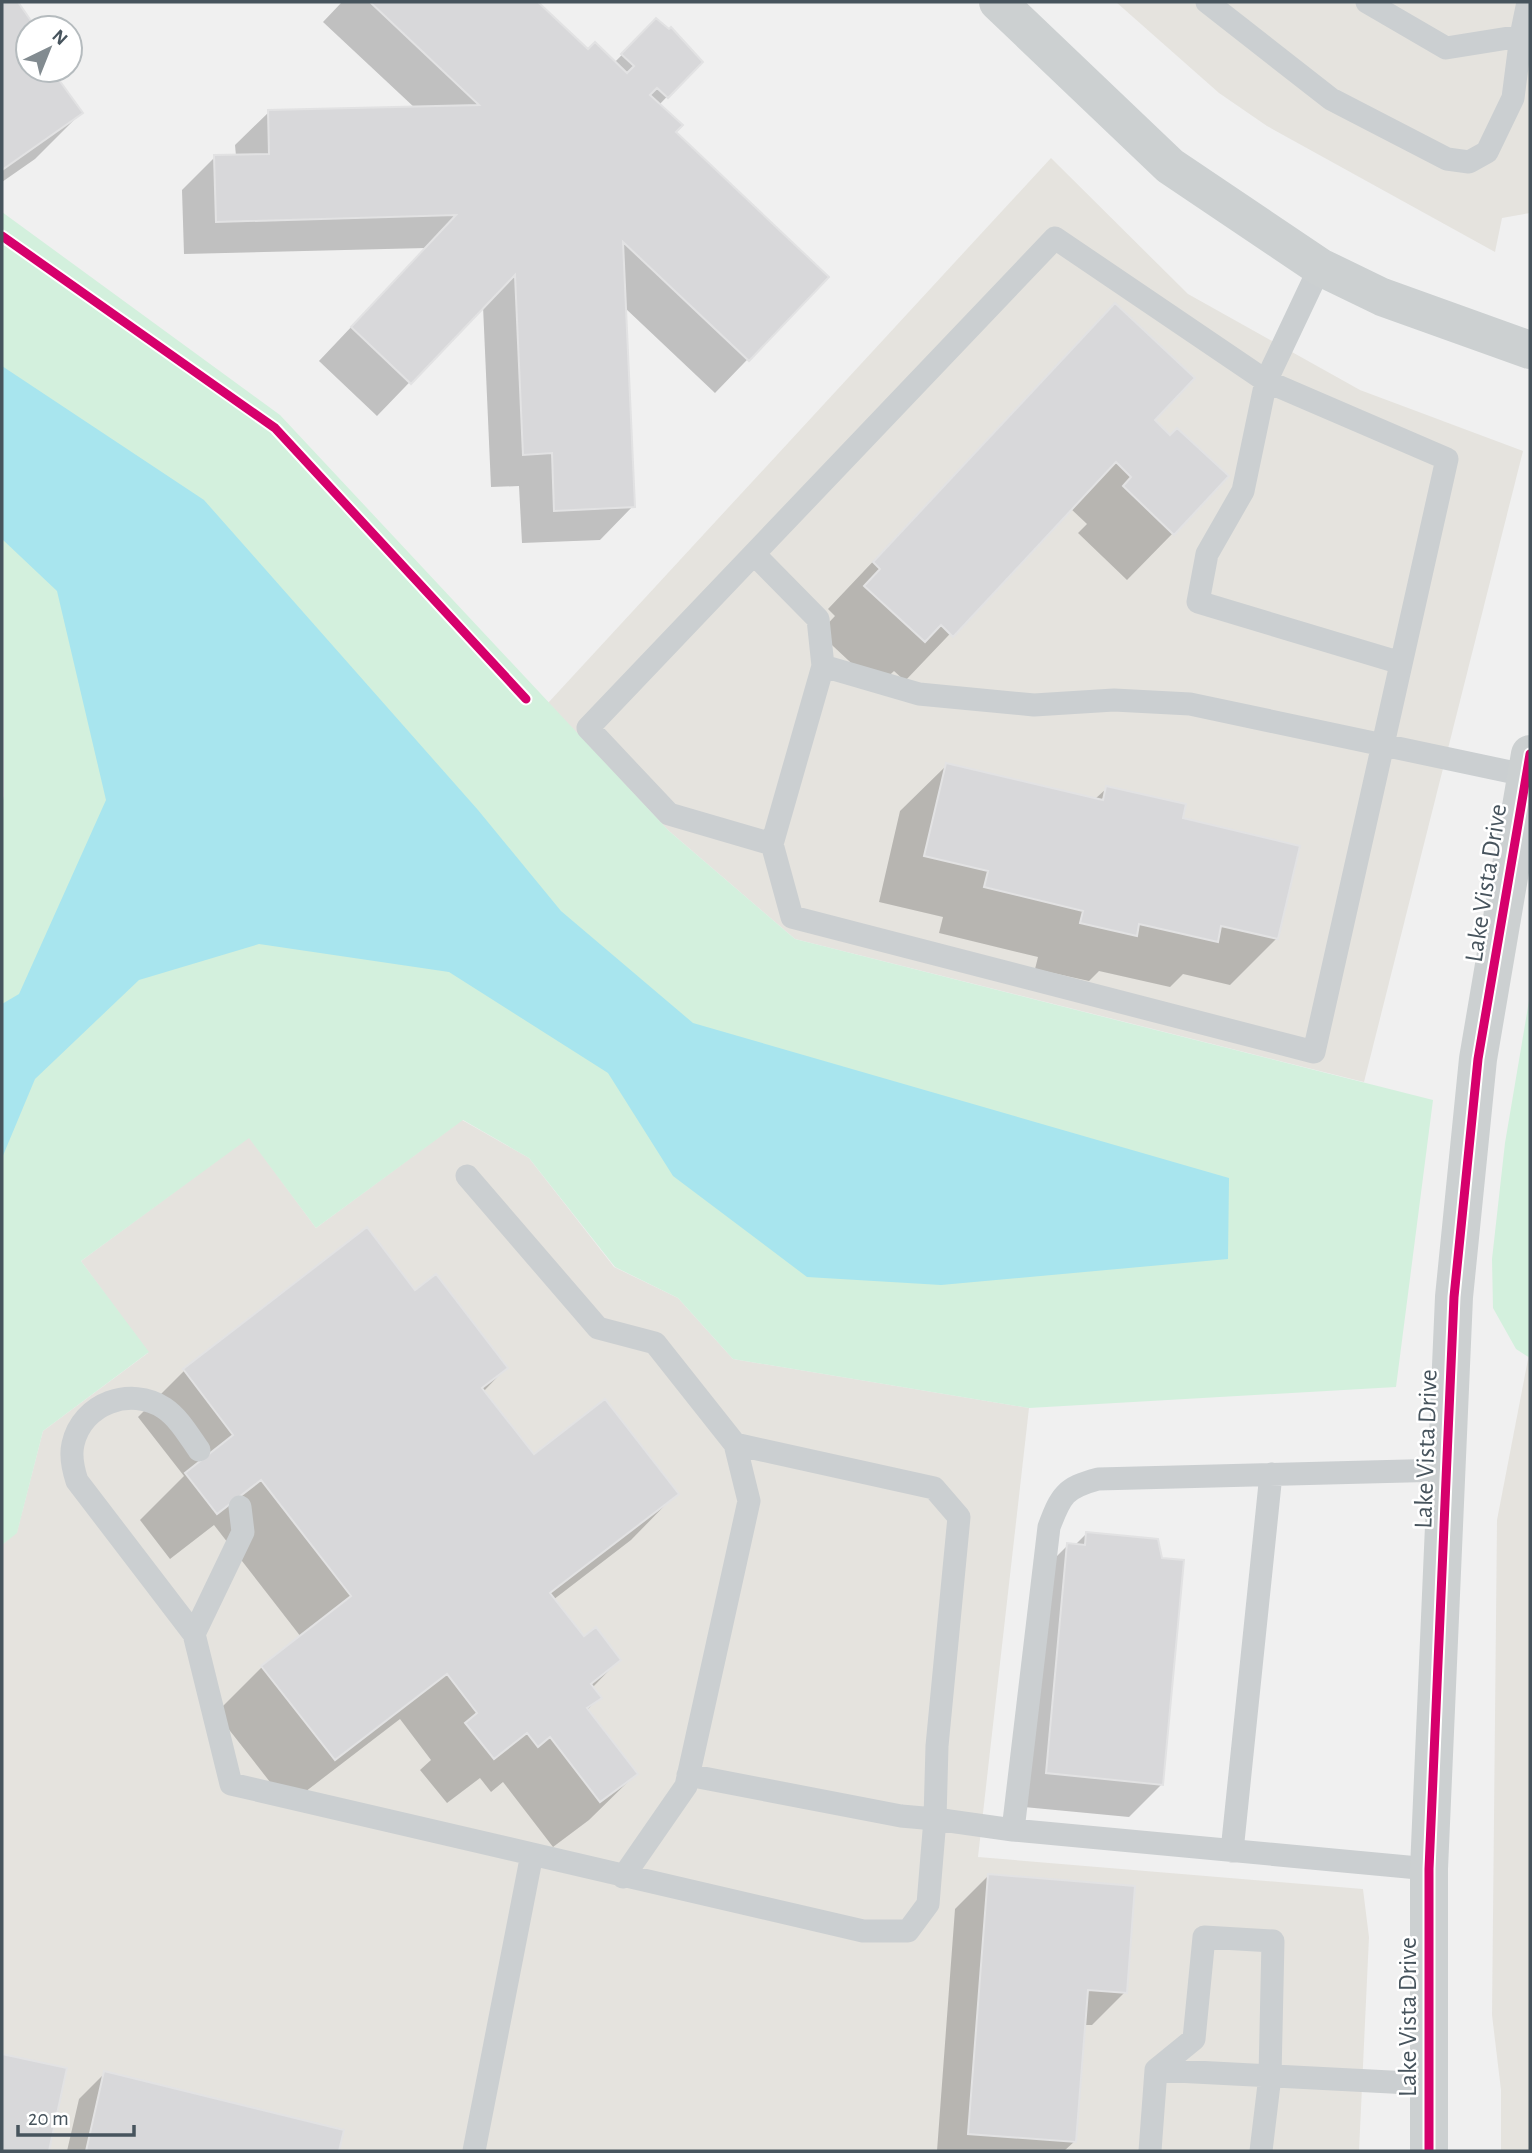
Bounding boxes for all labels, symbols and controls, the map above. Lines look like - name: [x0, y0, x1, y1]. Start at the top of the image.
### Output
- north arrow: [14, 14, 84, 84]
- text: N: [48, 26, 71, 49]
- street label: Lake Vista Drive: [1461, 802, 1511, 964]
- street label: Lake Vista Drive: [1410, 1369, 1442, 1529]
- street label: Lake Vista Drive: [1395, 1937, 1421, 2097]
- scale bar: [18, 2094, 133, 2138]
- text: 20 m: [28, 2108, 69, 2129]

